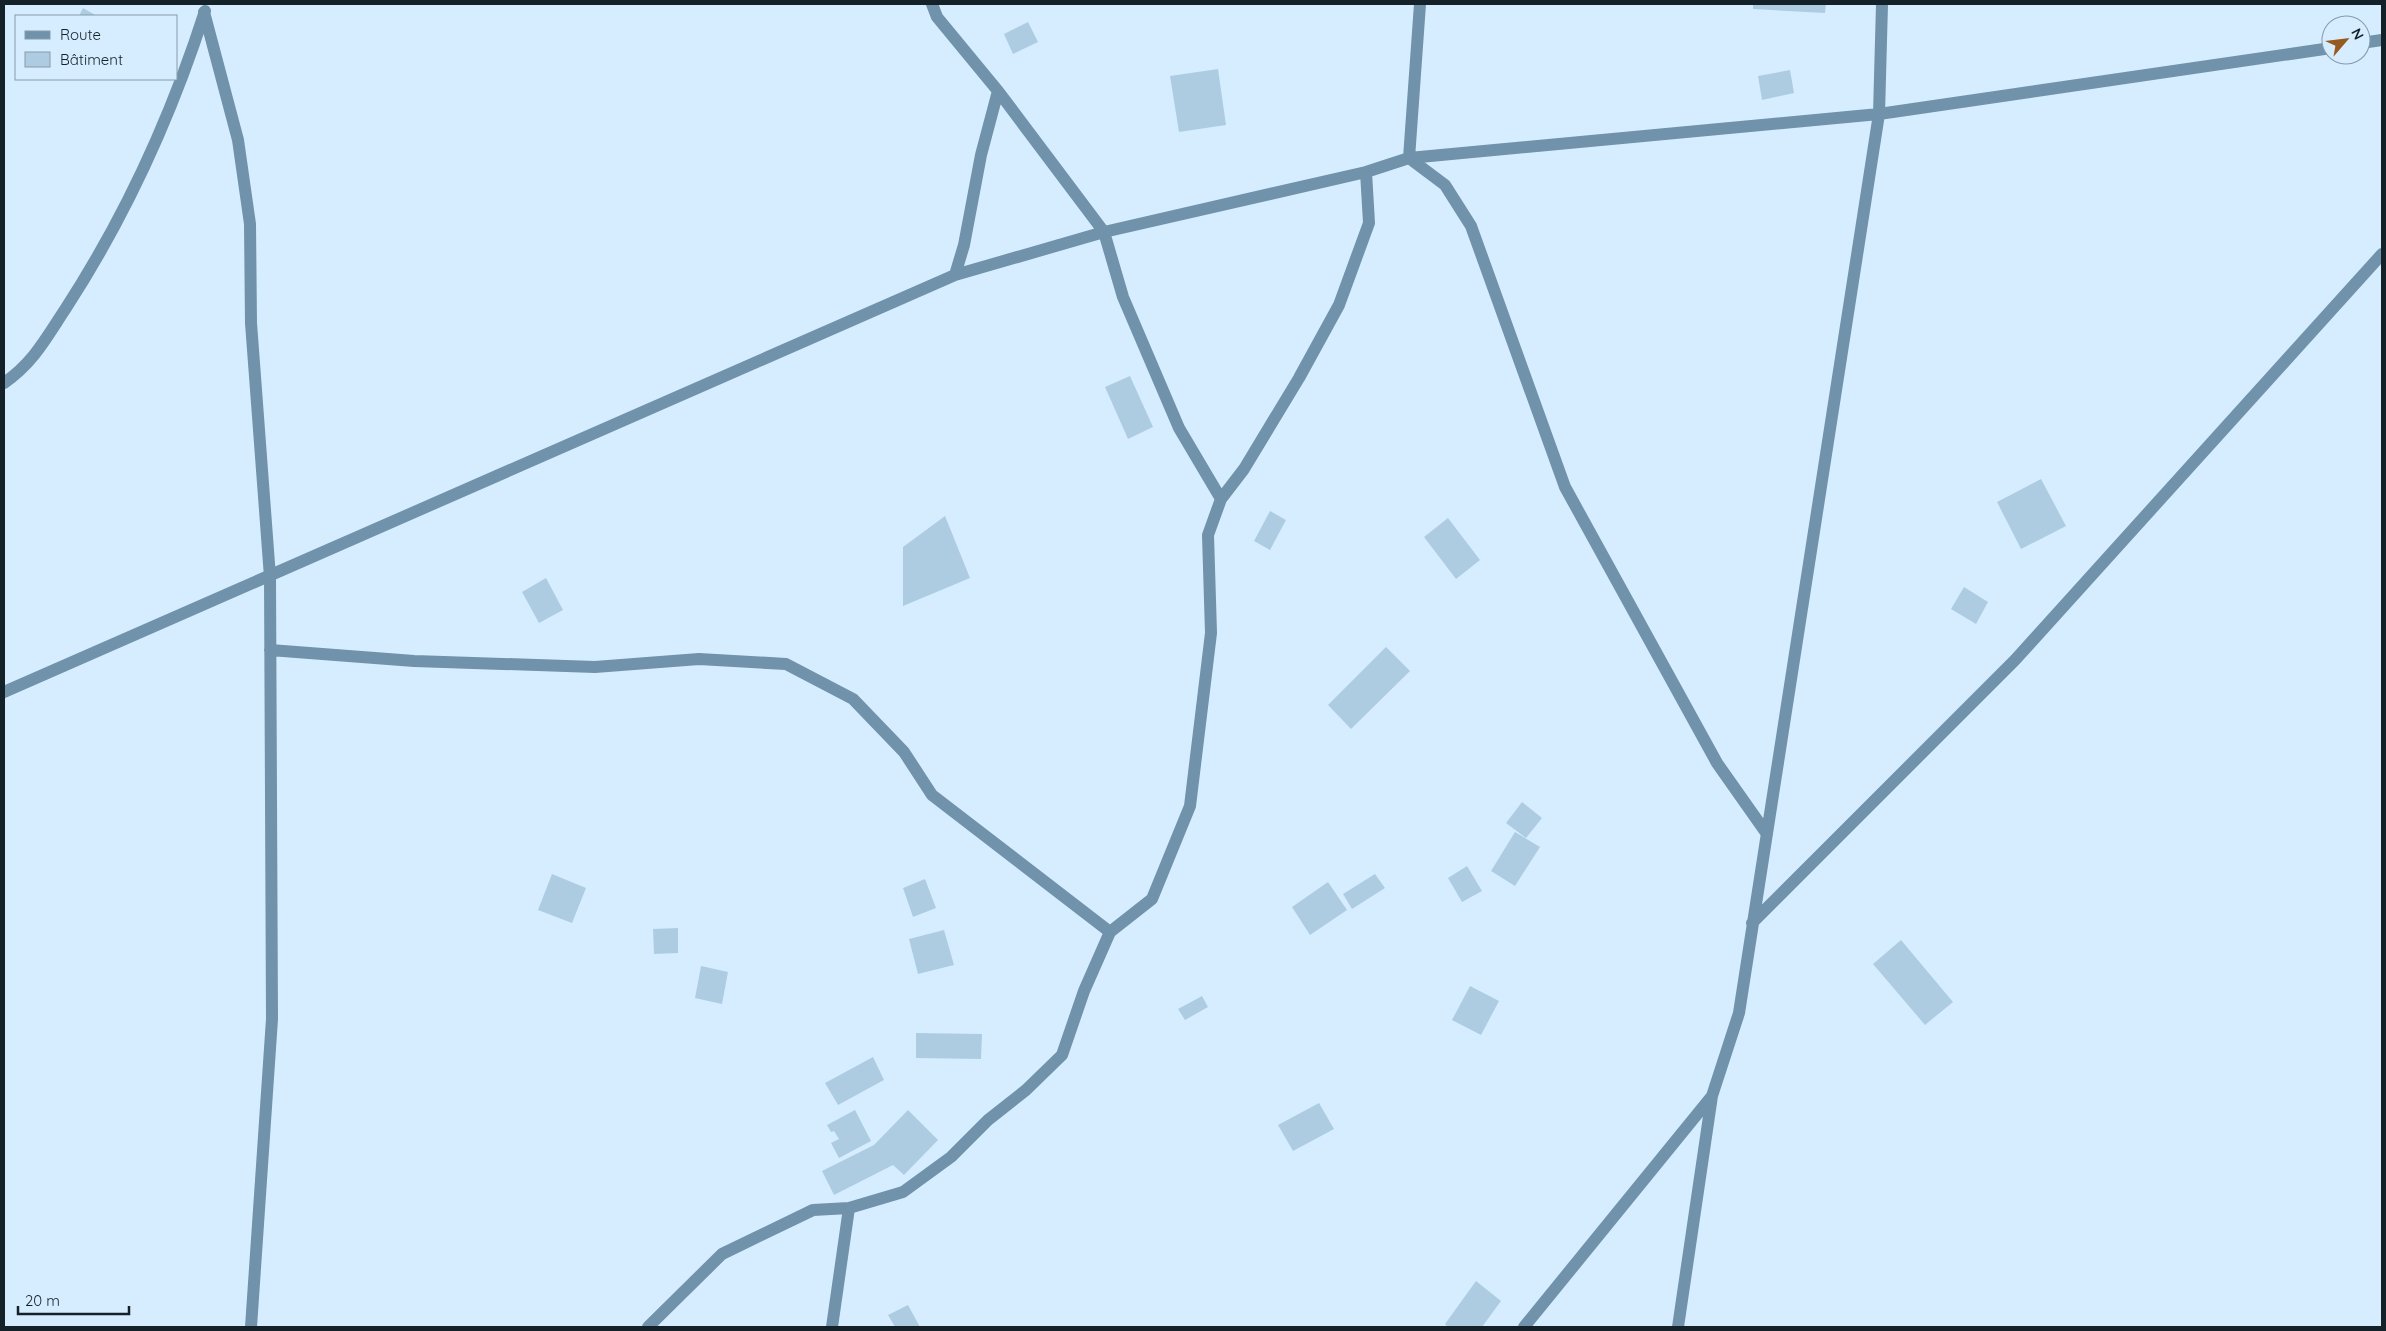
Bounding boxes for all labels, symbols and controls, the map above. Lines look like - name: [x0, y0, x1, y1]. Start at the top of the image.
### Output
- legend: [15, 15, 178, 80]
- north arrow: [2321, 15, 2371, 65]
- text: Route: [60, 25, 101, 44]
- text: N: [2347, 25, 2368, 43]
- text: Bâtiment: [60, 50, 123, 69]
- scale bar: [18, 1284, 129, 1316]
- text: 20 m: [25, 1291, 60, 1310]

